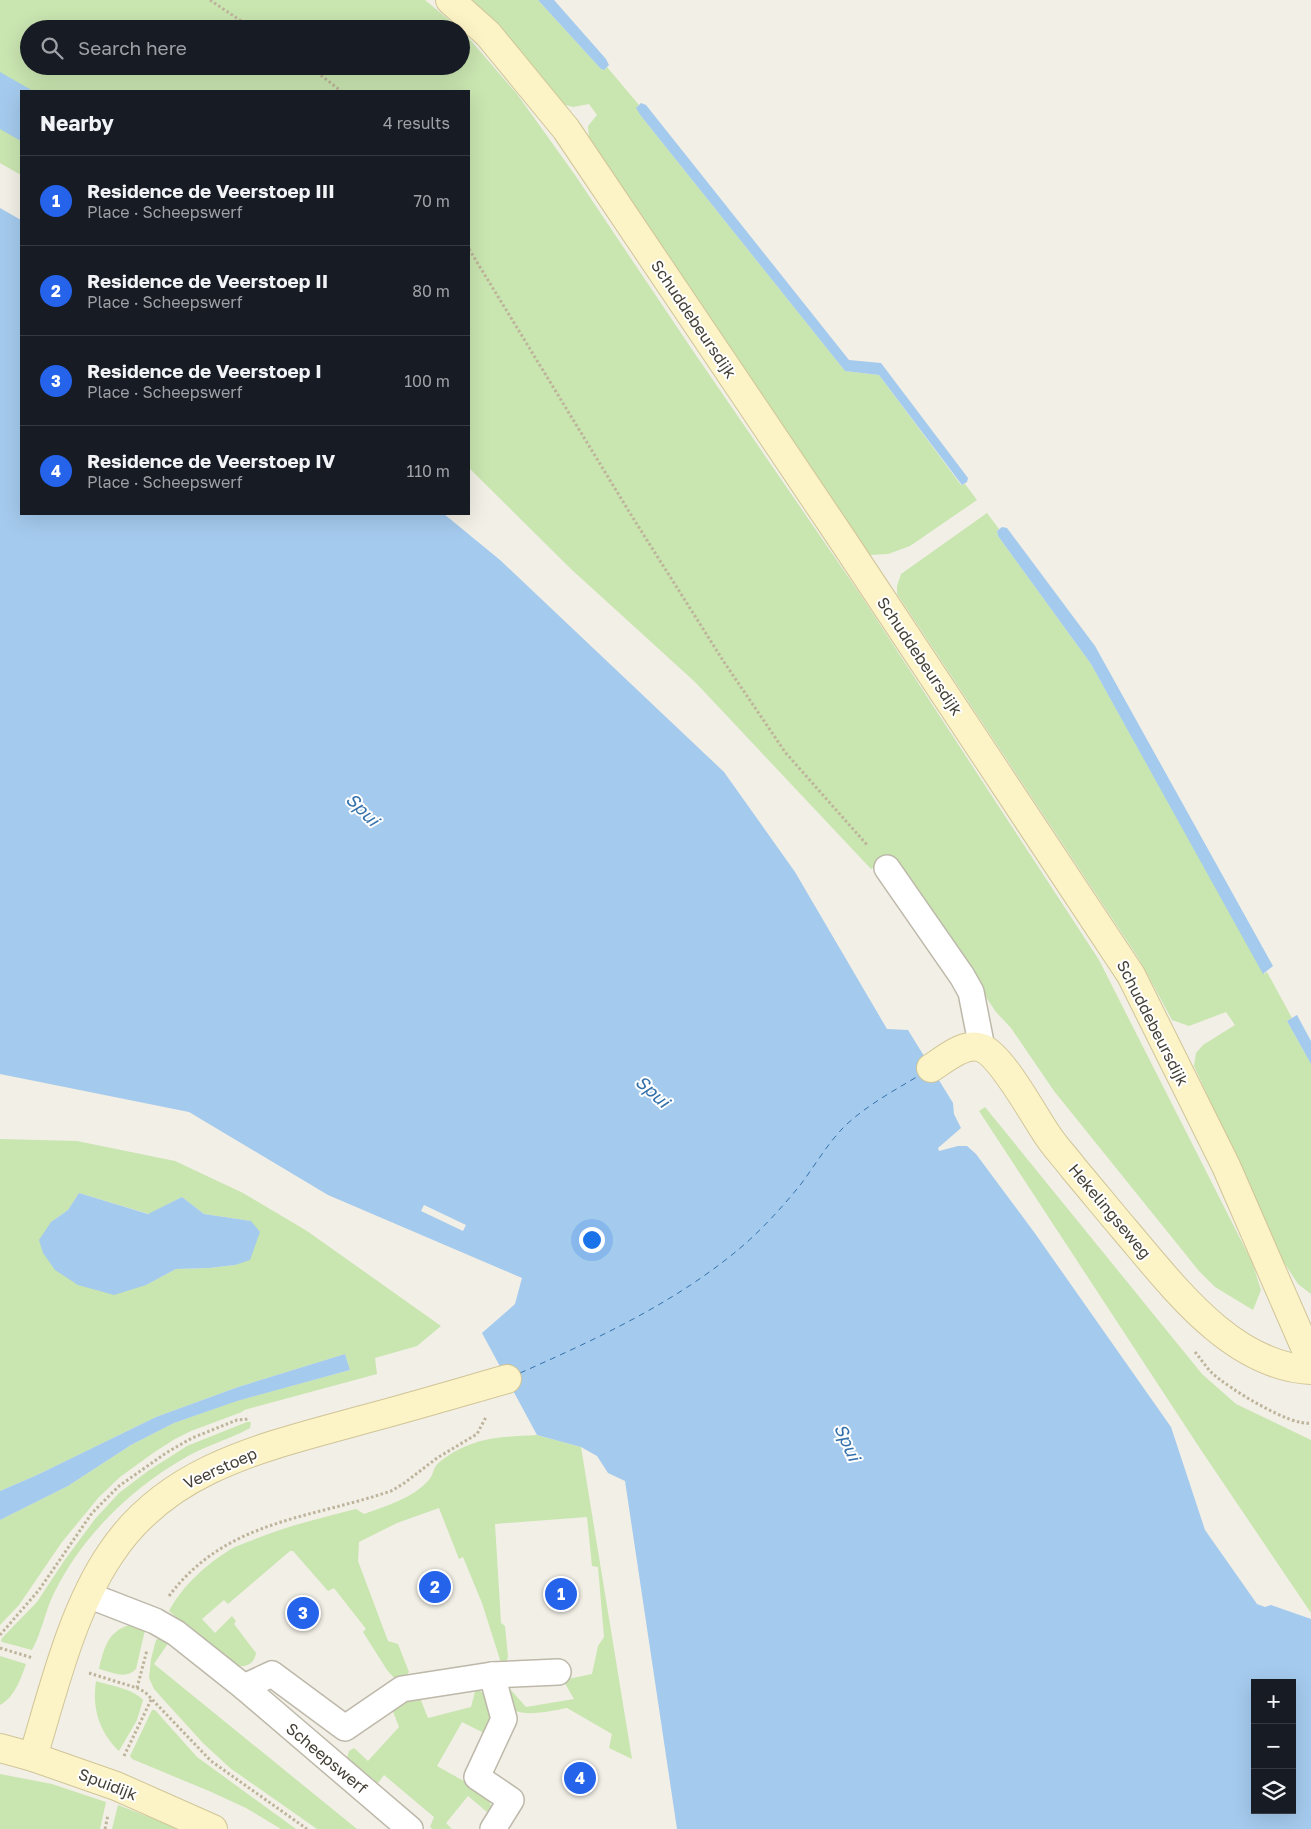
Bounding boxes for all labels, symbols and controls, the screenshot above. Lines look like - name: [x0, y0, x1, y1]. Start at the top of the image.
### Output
- search box: [20, 20, 470, 75]
- icon: search: [38, 34, 66, 62]
- text: Search here: [78, 36, 187, 59]
- text: Nearby: [40, 110, 114, 136]
- text: 4 results: [383, 113, 450, 133]
- text: Residence de Veerstoep III: [87, 179, 335, 202]
- text: 1: [52, 191, 60, 211]
- text: 70 m: [413, 191, 450, 211]
- text: Place · Scheepswerf: [87, 202, 243, 222]
- street label: Schuddebeursdijk: [647, 256, 741, 382]
- text: Residence de Veerstoep II: [87, 269, 328, 292]
- text: 2: [51, 281, 61, 301]
- text: 80 m: [412, 281, 450, 301]
- text: Place · Scheepswerf: [87, 292, 243, 312]
- text: Residence de Veerstoep I: [87, 359, 322, 382]
- text: 3: [51, 371, 61, 391]
- text: 100 m: [404, 371, 450, 391]
- text: Place · Scheepswerf: [87, 382, 243, 402]
- text: Residence de Veerstoep IV: [87, 449, 335, 472]
- text: 4: [51, 461, 61, 481]
- text: 110 m: [406, 461, 450, 481]
- text: Place · Scheepswerf: [87, 472, 243, 492]
- street label: Schuddebeursdijk: [873, 593, 967, 719]
- water label: Spui: [342, 788, 386, 832]
- street label: Schuddebeursdijk: [1113, 957, 1193, 1089]
- water label: Spui: [631, 1070, 676, 1113]
- street label: Hekelingseweg: [1064, 1159, 1156, 1263]
- your location: [579, 1227, 605, 1253]
- water label: Spui: [830, 1420, 867, 1466]
- street label: Veerstoep: [180, 1443, 260, 1493]
- pin: 2: [419, 1568, 451, 1606]
- pin: 1: [545, 1575, 577, 1613]
- pin: 3: [287, 1594, 319, 1632]
- map controls: [1251, 1679, 1296, 1814]
- button: +: [1251, 1679, 1296, 1724]
- street label: Scheepswerf: [282, 1718, 372, 1798]
- button: −: [1251, 1724, 1296, 1769]
- pin: 4: [564, 1759, 596, 1797]
- street label: Spuidijk: [76, 1764, 140, 1804]
- button: layers: [1251, 1769, 1296, 1814]

